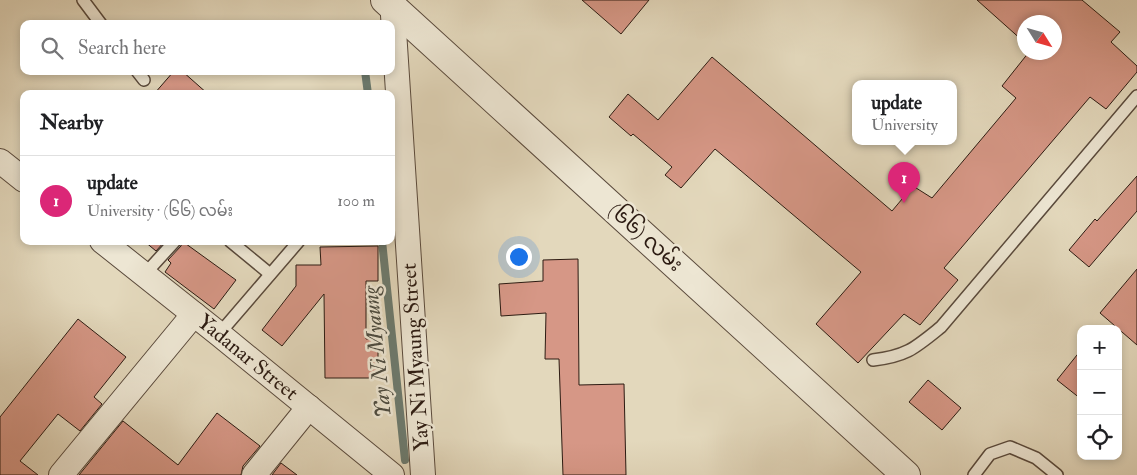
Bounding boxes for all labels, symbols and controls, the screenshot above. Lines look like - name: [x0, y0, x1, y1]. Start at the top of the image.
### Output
- north arrow: [1017, 15, 1062, 60]
- search box: [20, 20, 395, 75]
- icon: search: [38, 34, 66, 62]
- text: Search here: [78, 36, 166, 60]
- popup: [852, 80, 957, 145]
- text: update: [871, 91, 922, 115]
- text: Nearby: [40, 109, 103, 136]
- text: University: [871, 115, 938, 135]
- pin: 1: [888, 162, 920, 203]
- text: update: [87, 171, 138, 195]
- text: 1: [53, 191, 59, 211]
- text: 100 m: [337, 191, 375, 211]
- street label: (၆၆) လမ်း: [603, 195, 691, 278]
- text: University · (၆၆) လမ်း: [87, 201, 233, 221]
- your location: [506, 244, 532, 270]
- street label: Yay Ni Myaung Street: [395, 262, 436, 452]
- water label: Yay Ni Myaung: [356, 284, 398, 419]
- street label: Yadanar Street: [192, 308, 304, 407]
- map controls: [1077, 325, 1122, 460]
- button: +: [1077, 325, 1122, 370]
- button: −: [1077, 370, 1122, 415]
- button: locate: [1077, 415, 1122, 460]

